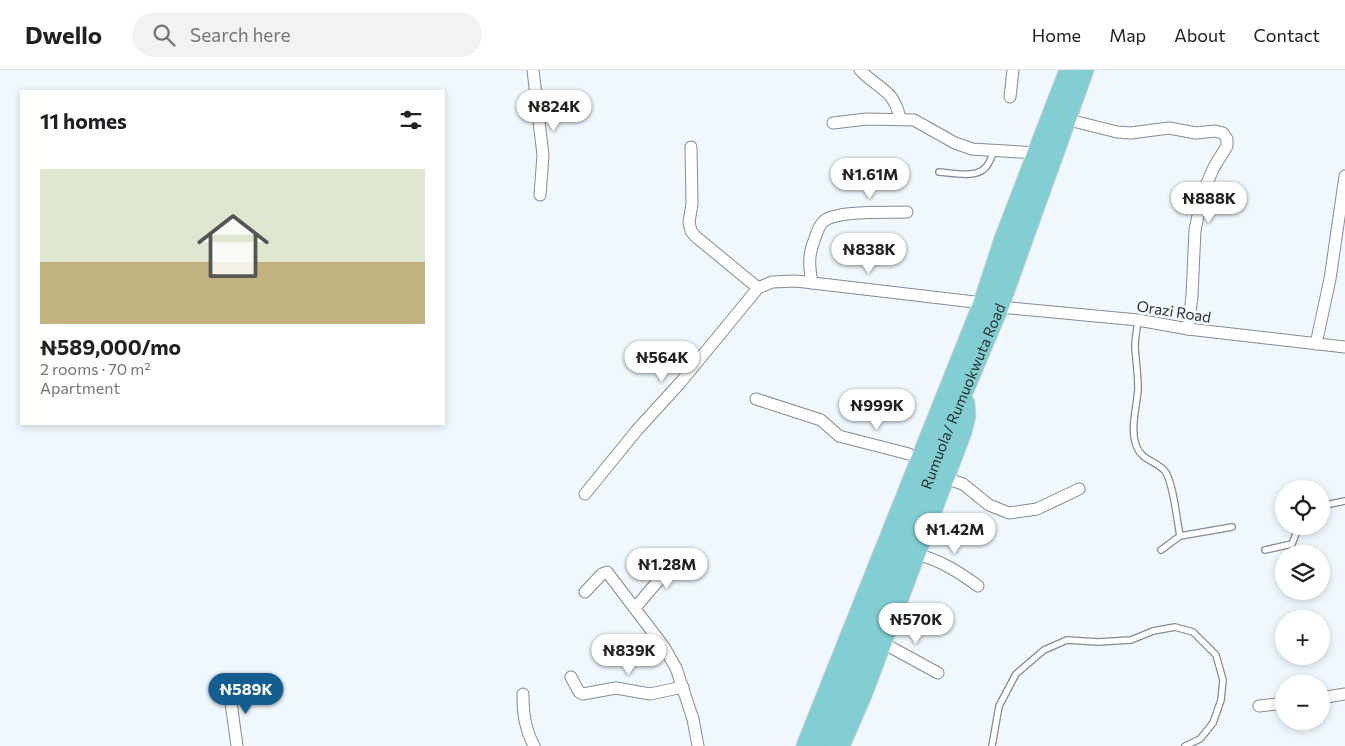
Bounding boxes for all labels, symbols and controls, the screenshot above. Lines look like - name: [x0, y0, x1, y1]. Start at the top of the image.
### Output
- search box: [132, 12, 482, 57]
- text: Dwello: [25, 20, 102, 49]
- icon: search: [150, 21, 178, 49]
- text: Search here: [190, 23, 291, 46]
- text: Home: [1032, 24, 1081, 46]
- text: Map: [1109, 24, 1146, 46]
- text: About: [1174, 24, 1226, 46]
- text: Contact: [1254, 24, 1320, 46]
- pin: ₦824K: [519, 90, 589, 132]
- text: ₦824K: [528, 96, 580, 115]
- icon: filters: [397, 106, 425, 134]
- text: 11 homes: [40, 108, 127, 133]
- pin: ₦1.61M: [829, 158, 911, 200]
- text: ₦1.61M: [841, 164, 899, 183]
- pin: ₦888K: [1174, 182, 1244, 224]
- text: ₦888K: [1182, 188, 1236, 207]
- icon: home: [188, 201, 278, 291]
- pin: ₦838K: [834, 232, 904, 275]
- text: ₦838K: [842, 239, 896, 258]
- street label: Orazi Road: [1135, 296, 1213, 326]
- street label: Rumuola/ Rumuokwuta Road: [916, 300, 1009, 491]
- text: ₦589,000/mo: [40, 334, 181, 359]
- pin: ₦564K: [627, 340, 697, 383]
- text: ₦564K: [635, 347, 689, 366]
- text: 2 rooms · 70 m²: [40, 359, 151, 378]
- text: Apartment: [40, 378, 120, 397]
- pin: ₦999K: [842, 388, 912, 431]
- text: ₦999K: [850, 395, 904, 414]
- map controls: [1275, 480, 1330, 730]
- button: locate: [1275, 480, 1330, 535]
- pin: ₦1.42M: [914, 512, 996, 555]
- text: ₦1.42M: [926, 519, 984, 538]
- button: layers: [1275, 545, 1330, 600]
- pin: ₦1.28M: [626, 548, 708, 590]
- text: ₦1.28M: [637, 554, 697, 573]
- pin: ₦570K: [881, 602, 951, 645]
- text: ₦570K: [890, 609, 942, 628]
- button: +: [1275, 610, 1330, 665]
- pin: ₦839K: [594, 634, 664, 676]
- text: ₦839K: [602, 640, 656, 659]
- pin: ₦589K: [211, 672, 281, 715]
- button: −: [1275, 675, 1330, 730]
- text: ₦589K: [219, 679, 273, 698]

